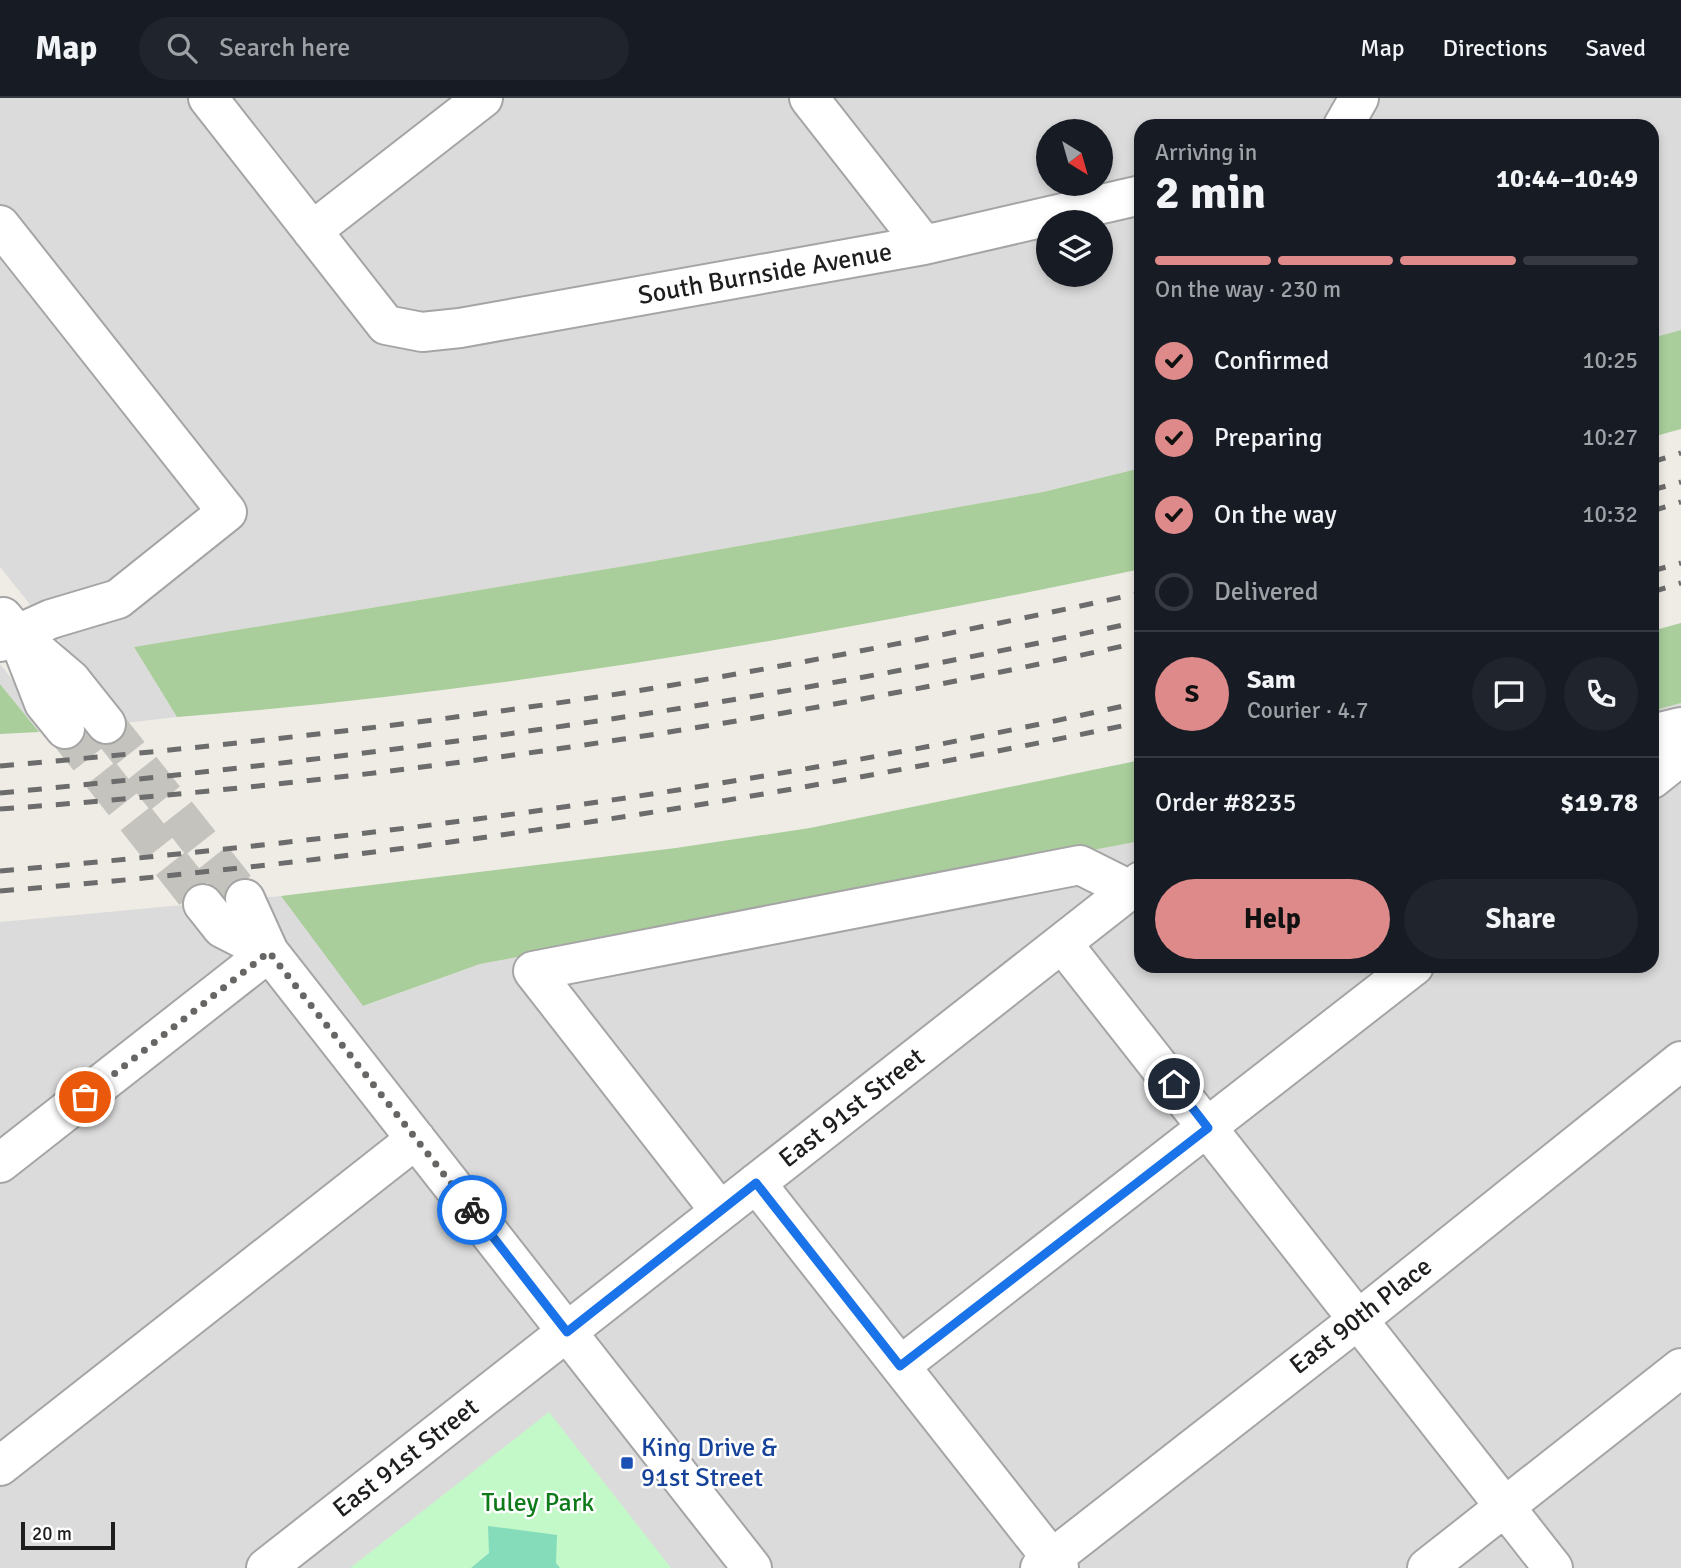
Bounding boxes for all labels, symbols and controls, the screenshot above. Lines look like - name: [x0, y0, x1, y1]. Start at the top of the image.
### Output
- search box: [139, 17, 629, 80]
- text: Map: [35, 28, 97, 69]
- icon: search: [163, 29, 201, 67]
- text: Search here: [219, 32, 350, 64]
- text: Map: [1360, 33, 1405, 63]
- text: Directions: [1443, 33, 1548, 63]
- text: Saved: [1586, 33, 1646, 63]
- north arrow: [1036, 119, 1113, 196]
- map controls: [1036, 119, 1113, 287]
- text: Arriving in: [1155, 138, 1257, 167]
- text: 10:44–10:49: [1496, 163, 1638, 195]
- text: 2 min: [1155, 165, 1266, 221]
- button: layers: [1036, 210, 1113, 287]
- street label: South Burnside Avenue: [636, 236, 894, 312]
- text: On the way · 230 m: [1155, 275, 1341, 304]
- icon: check: [1155, 342, 1193, 380]
- text: Confirmed: [1214, 345, 1329, 377]
- text: 10:25: [1582, 346, 1638, 375]
- icon: check: [1155, 419, 1193, 457]
- text: Preparing: [1214, 422, 1322, 454]
- text: 10:27: [1582, 423, 1638, 452]
- icon: check: [1155, 496, 1193, 534]
- text: On the way: [1214, 499, 1337, 531]
- text: 10:32: [1582, 500, 1638, 529]
- text: Delivered: [1214, 576, 1319, 608]
- button: chat: [1472, 657, 1546, 731]
- button: phone: [1564, 657, 1638, 731]
- text: Sam: [1247, 664, 1296, 696]
- text: S: [1185, 678, 1199, 710]
- text: Courier · 4.7: [1247, 696, 1368, 725]
- text: Order #8235: [1155, 787, 1296, 819]
- text: $19.78: [1560, 787, 1638, 819]
- button: Help: [1155, 879, 1390, 959]
- button: Share: [1404, 879, 1638, 959]
- street label: East 91st Street: [773, 1041, 931, 1175]
- pin: [1144, 1054, 1204, 1114]
- icon: home: [1155, 1065, 1193, 1103]
- pin: [55, 1067, 115, 1127]
- icon: bag: [66, 1078, 104, 1116]
- courier: [437, 1175, 507, 1245]
- icon: bike: [453, 1191, 491, 1229]
- street label: East 90th Place: [1284, 1251, 1438, 1381]
- street label: East 91st Street: [327, 1391, 485, 1525]
- place label: King Drive & 91st Street: [641, 1432, 777, 1494]
- marker: King Drive & 91st Street: [619, 1455, 635, 1471]
- park label: Tuley Park: [482, 1487, 594, 1519]
- scale bar: [21, 1519, 116, 1551]
- text: 20 m: [32, 1522, 72, 1546]

